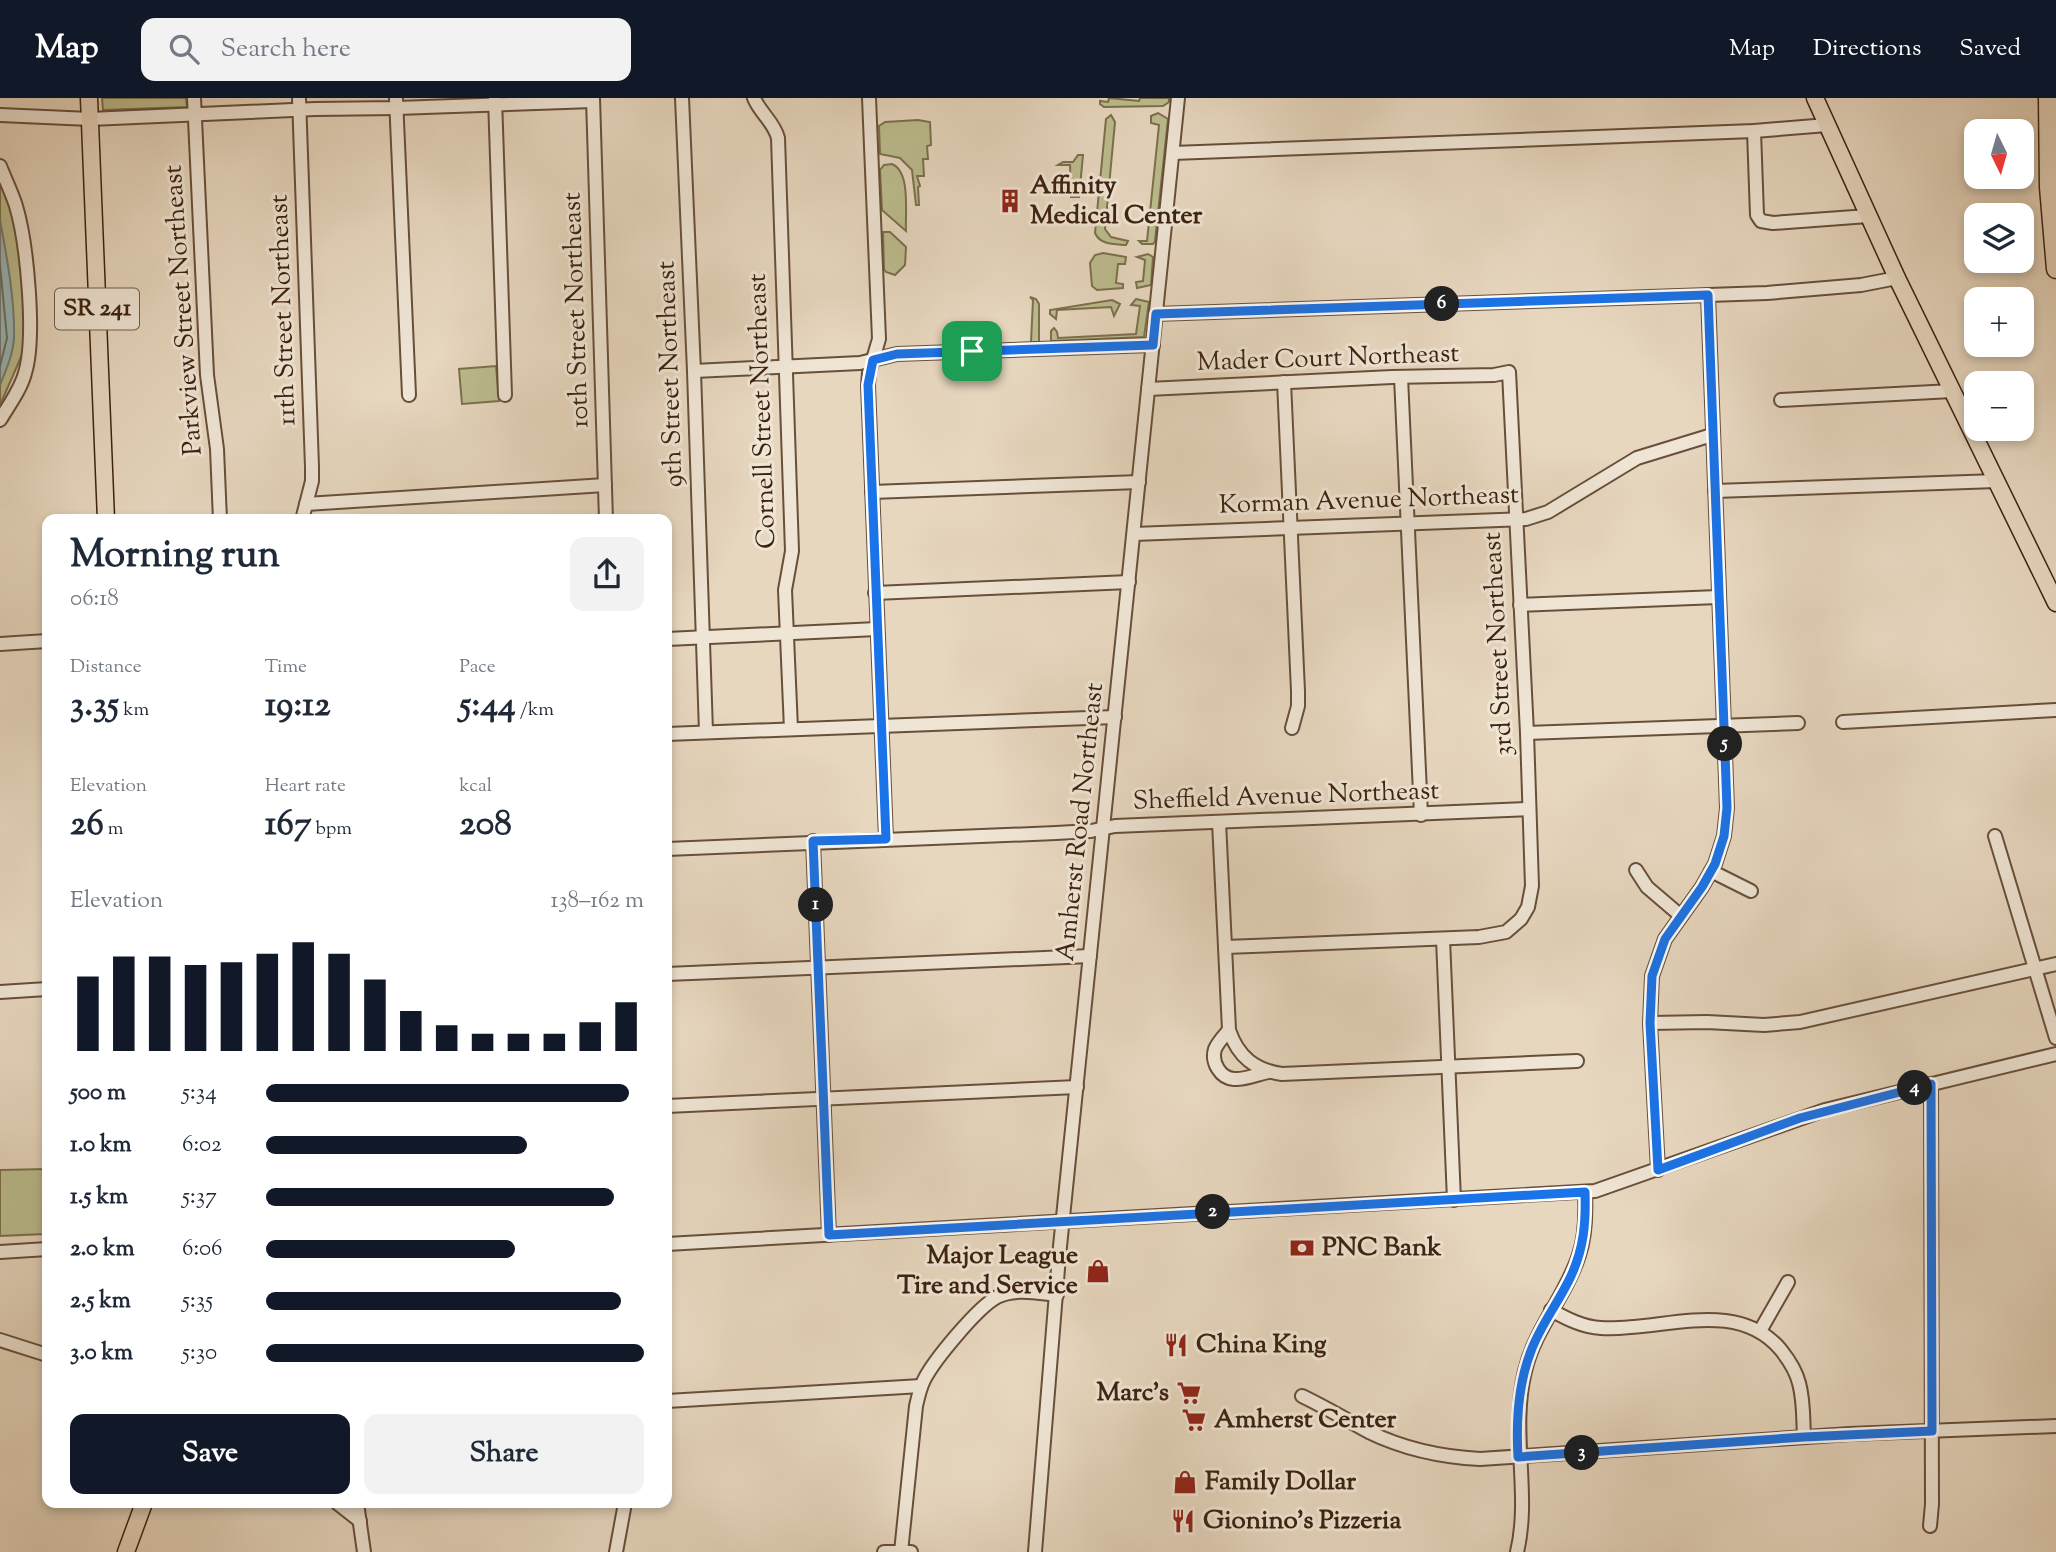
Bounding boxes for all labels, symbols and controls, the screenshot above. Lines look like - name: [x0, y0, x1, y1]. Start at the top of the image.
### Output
- search box: [141, 18, 631, 81]
- text: Map: [35, 25, 99, 73]
- icon: search: [165, 30, 203, 68]
- text: Search here: [221, 31, 351, 68]
- text: Map: [1729, 32, 1775, 66]
- text: Directions: [1813, 32, 1921, 66]
- text: Saved: [1959, 32, 2021, 66]
- north arrow: [1964, 119, 2034, 189]
- map controls: [1964, 119, 2034, 441]
- street label: Parkview Street Northeast: [155, 164, 213, 456]
- place label: Affinity Medical Center: [1030, 168, 1203, 235]
- building icon: Affinity Medical Center: [996, 187, 1024, 215]
- street label: 10th Street Northeast: [554, 191, 600, 429]
- street label: 11th Street Northeast: [261, 194, 307, 426]
- button: layers: [1964, 203, 2034, 273]
- street label: 9th Street Northeast: [649, 260, 693, 488]
- street label: Cornell Street Northeast: [740, 273, 786, 549]
- pin: 6: [1424, 286, 1460, 322]
- button: +: [1964, 287, 2034, 357]
- road number: SR 241: [55, 288, 139, 330]
- text: 6: [1437, 290, 1446, 317]
- pin: [942, 321, 1002, 381]
- icon: arrive: [953, 332, 991, 370]
- street label: Mader Court Northeast: [1196, 336, 1460, 382]
- button: −: [1964, 371, 2034, 441]
- street label: Korman Avenue Northeast: [1218, 477, 1520, 525]
- text: Morning run: [70, 530, 280, 584]
- street label: 3rd Street Northeast: [1475, 531, 1523, 757]
- button: share: [570, 537, 644, 611]
- text: 06:18: [70, 583, 119, 616]
- text: Distance: [70, 654, 142, 681]
- text: Time: [265, 654, 307, 681]
- text: Pace: [459, 654, 496, 681]
- text: 3.35: [70, 681, 119, 732]
- text: 19:12: [265, 681, 331, 732]
- text: 5:44: [459, 681, 516, 732]
- street label: Amherst Road Northeast: [1048, 681, 1114, 963]
- text: km: [119, 697, 149, 724]
- text: /km: [516, 697, 554, 724]
- pin: 5: [1708, 726, 1742, 762]
- text: 5: [1721, 730, 1728, 757]
- text: Elevation: [70, 773, 147, 800]
- text: Heart rate: [265, 773, 346, 800]
- text: kcal: [459, 773, 492, 800]
- street label: Sheffield Avenue Northeast: [1132, 773, 1440, 821]
- text: 26: [70, 800, 104, 851]
- text: 167: [265, 800, 312, 851]
- text: 208: [459, 800, 512, 851]
- text: m: [104, 816, 124, 843]
- text: bpm: [312, 816, 352, 843]
- text: Elevation: [70, 885, 163, 918]
- text: 138–162 m: [550, 885, 644, 918]
- pin: 1: [798, 888, 834, 922]
- text: 1: [812, 891, 819, 918]
- pin: 4: [1898, 1070, 1932, 1105]
- text: 4: [1910, 1074, 1919, 1101]
- text: 500 m: [70, 1077, 126, 1110]
- text: 5:34: [182, 1077, 217, 1110]
- text: 1.0 km: [70, 1129, 132, 1162]
- text: 6:02: [182, 1129, 222, 1162]
- text: 1.5 km: [70, 1181, 128, 1214]
- text: 5:37: [182, 1181, 217, 1214]
- pin: 2: [1196, 1194, 1230, 1230]
- text: 2: [1208, 1198, 1217, 1225]
- place label: PNC Bank: [1322, 1230, 1442, 1267]
- text: 2.0 km: [70, 1233, 135, 1266]
- text: 6:06: [182, 1233, 223, 1266]
- bank icon: PNC Bank: [1288, 1234, 1316, 1262]
- place label: Major League Tire and Service: [897, 1238, 1078, 1305]
- shop icon: Major League Tire and Service: [1084, 1257, 1112, 1285]
- text: 2.5 km: [70, 1285, 131, 1318]
- text: 5:35: [182, 1285, 213, 1318]
- place label: China King: [1196, 1327, 1327, 1364]
- restaurant icon: China King: [1162, 1331, 1190, 1359]
- text: 3.0 km: [70, 1337, 133, 1370]
- text: 5:30: [182, 1337, 217, 1370]
- place label: Marc's: [1096, 1375, 1169, 1412]
- supermarket icon: Marc's: [1175, 1379, 1203, 1407]
- place label: Amherst Center: [1214, 1402, 1397, 1439]
- supermarket icon: Amherst Center: [1180, 1406, 1208, 1434]
- button: Save: [70, 1414, 350, 1494]
- button: Share: [364, 1414, 644, 1494]
- pin: 3: [1564, 1436, 1600, 1470]
- text: 3: [1578, 1439, 1585, 1466]
- place label: Family Dollar: [1205, 1464, 1356, 1501]
- shop icon: Family Dollar: [1171, 1468, 1199, 1496]
- place label: Gionino's Pizzeria: [1203, 1503, 1401, 1540]
- restaurant icon: Gionino's Pizzeria: [1169, 1507, 1197, 1535]

